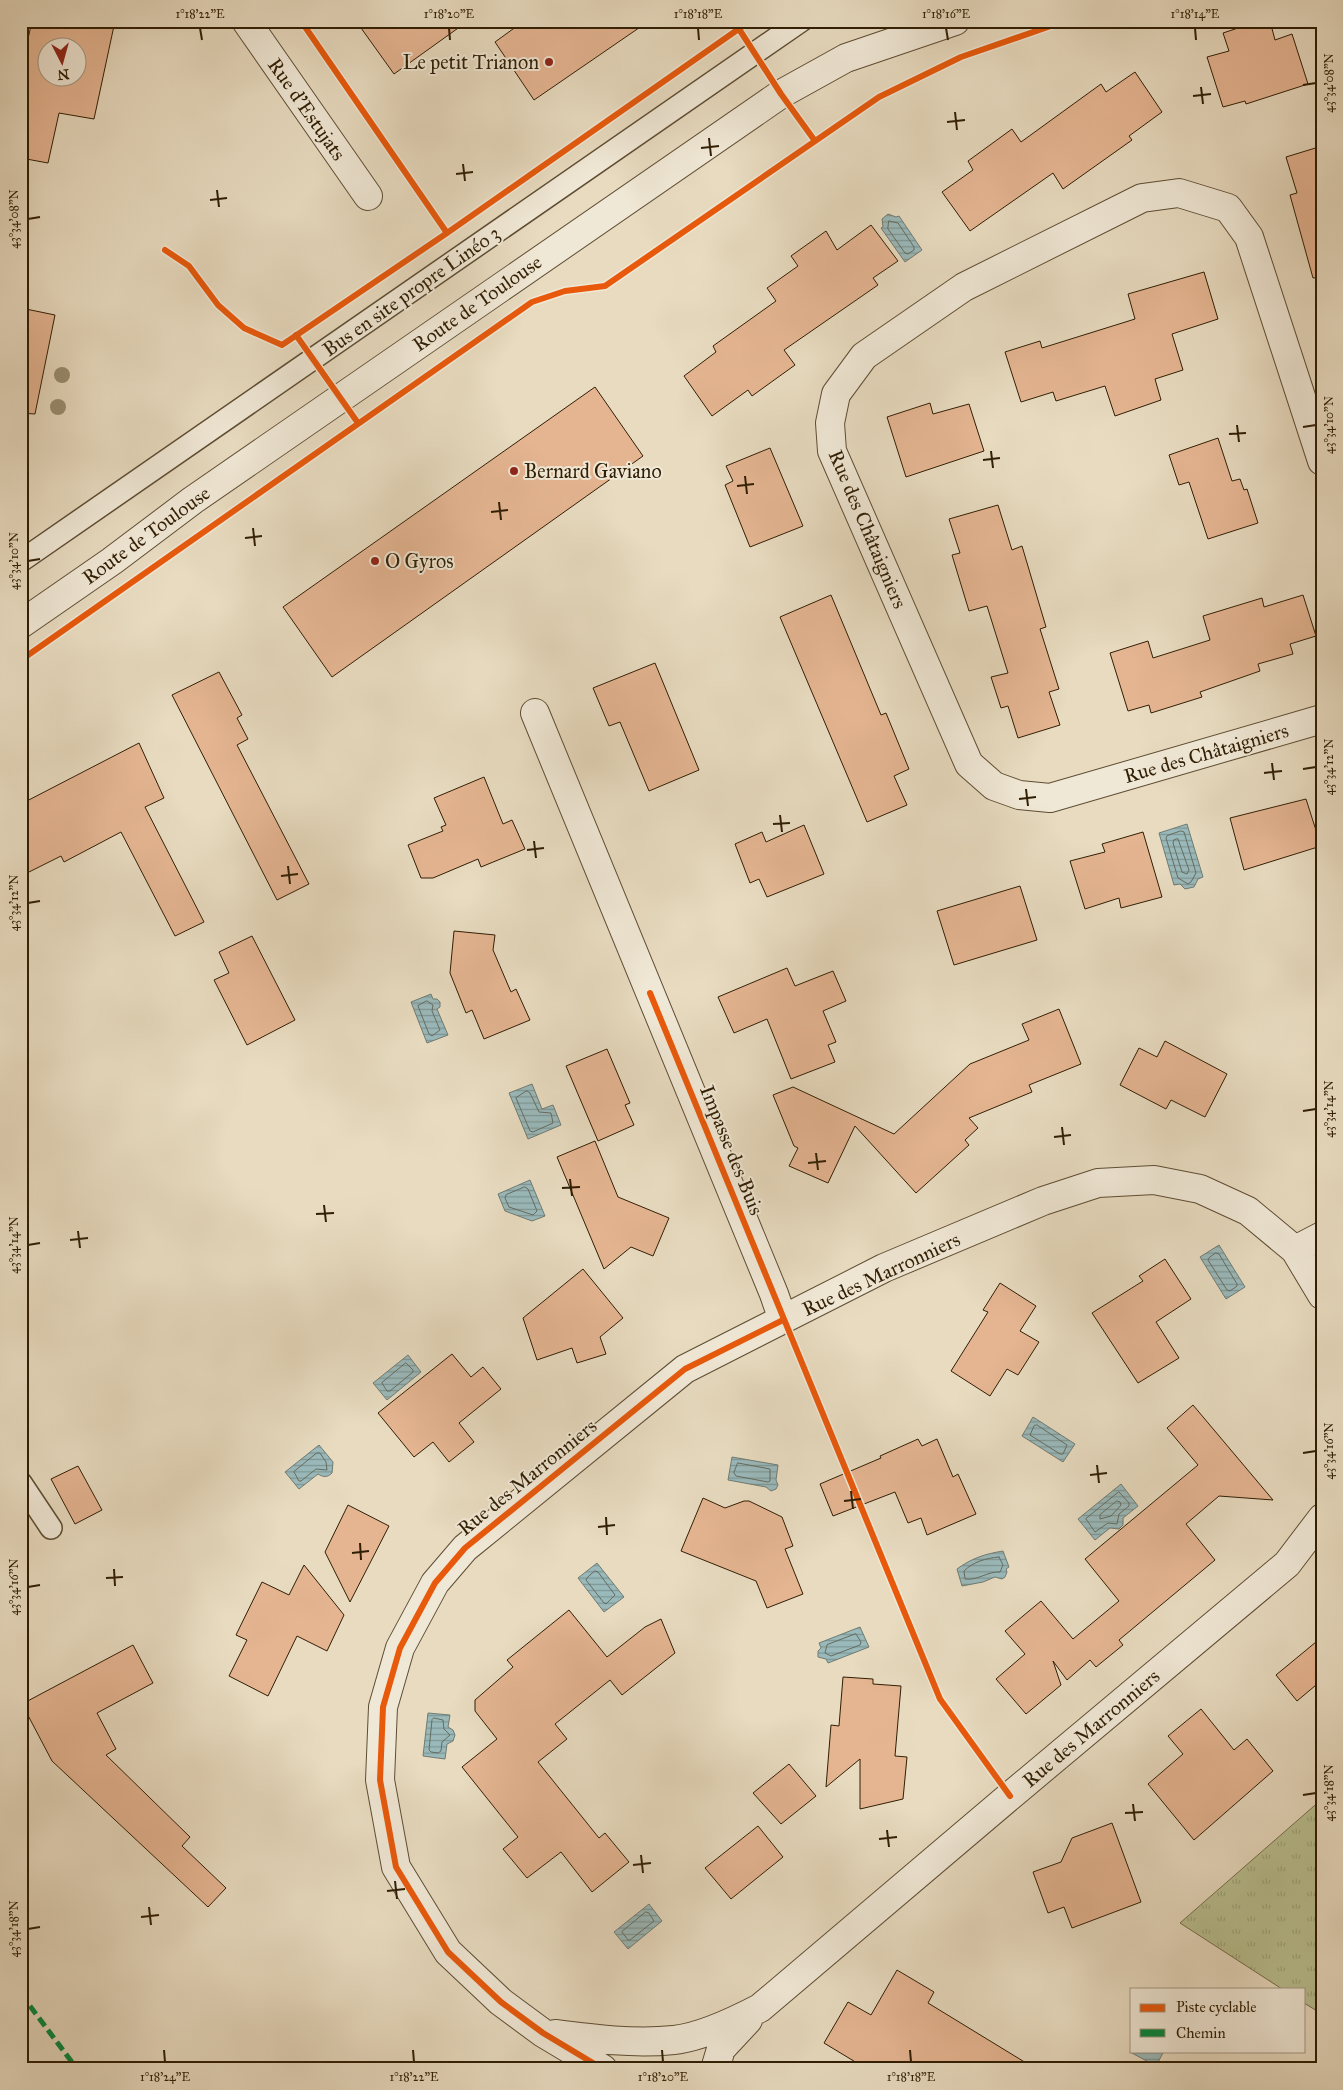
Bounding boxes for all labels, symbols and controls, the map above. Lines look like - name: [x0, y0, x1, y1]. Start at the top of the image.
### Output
- text: 1°18'22"E: [175, 7, 225, 21]
- text: 1°18'20"E: [424, 7, 475, 21]
- text: 1°18'18"E: [674, 7, 723, 21]
- text: 1°18'16"E: [922, 7, 971, 21]
- text: 1°18'14"E: [1171, 7, 1220, 21]
- north arrow: [38, 38, 88, 88]
- place label: Le petit Trianon: [403, 50, 539, 74]
- street label: Rue d'Estujats: [263, 53, 351, 165]
- text: 43°34'08"N: [1322, 53, 1336, 113]
- marker: Le petit Trianon: [543, 56, 555, 68]
- text: N: [56, 65, 70, 84]
- text: 43°34'08"N: [7, 189, 21, 249]
- street label: Bus en site propre Linéo 3: [318, 221, 504, 361]
- street label: Route de Toulouse: [408, 250, 546, 356]
- text: 43°34'10"N: [1322, 396, 1336, 454]
- street label: Rue des Châtaigniers: [823, 446, 912, 612]
- place label: Bernard Gaviano: [524, 459, 662, 483]
- marker: Bernard Gaviano: [508, 465, 520, 477]
- street label: Route de Toulouse: [77, 481, 215, 589]
- text: 43°34'10"N: [7, 532, 21, 590]
- place label: O Gyros: [385, 549, 453, 573]
- marker: O Gyros: [369, 555, 381, 567]
- street label: Rue des Châtaigniers: [1121, 718, 1291, 789]
- text: 43°34'12"N: [1322, 739, 1336, 795]
- text: 43°34'12"N: [7, 875, 21, 931]
- text: 43°34'14"N: [1322, 1080, 1336, 1138]
- street label: Impasse des Buis: [695, 1082, 769, 1218]
- text: 43°34'14"N: [7, 1216, 21, 1274]
- street label: Rue des Marronniers: [798, 1227, 964, 1321]
- street label: Rue des Marronniers: [453, 1414, 601, 1540]
- text: 43°34'16"N: [1322, 1423, 1336, 1479]
- text: 43°34'16"N: [7, 1559, 21, 1615]
- street label: Rue des Marronniers: [1018, 1664, 1164, 1792]
- text: 43°34'18"N: [1322, 1764, 1336, 1822]
- text: 43°34'18"N: [7, 1900, 21, 1958]
- legend: [1130, 1988, 1306, 2052]
- text: Piste cyclable: [1176, 1998, 1256, 2016]
- text: Chemin: [1176, 2024, 1226, 2042]
- text: 1°18'24"E: [140, 2070, 190, 2084]
- text: 1°18'22"E: [389, 2070, 439, 2084]
- text: 1°18'20"E: [638, 2070, 689, 2084]
- text: 1°18'18"E: [887, 2070, 936, 2084]

